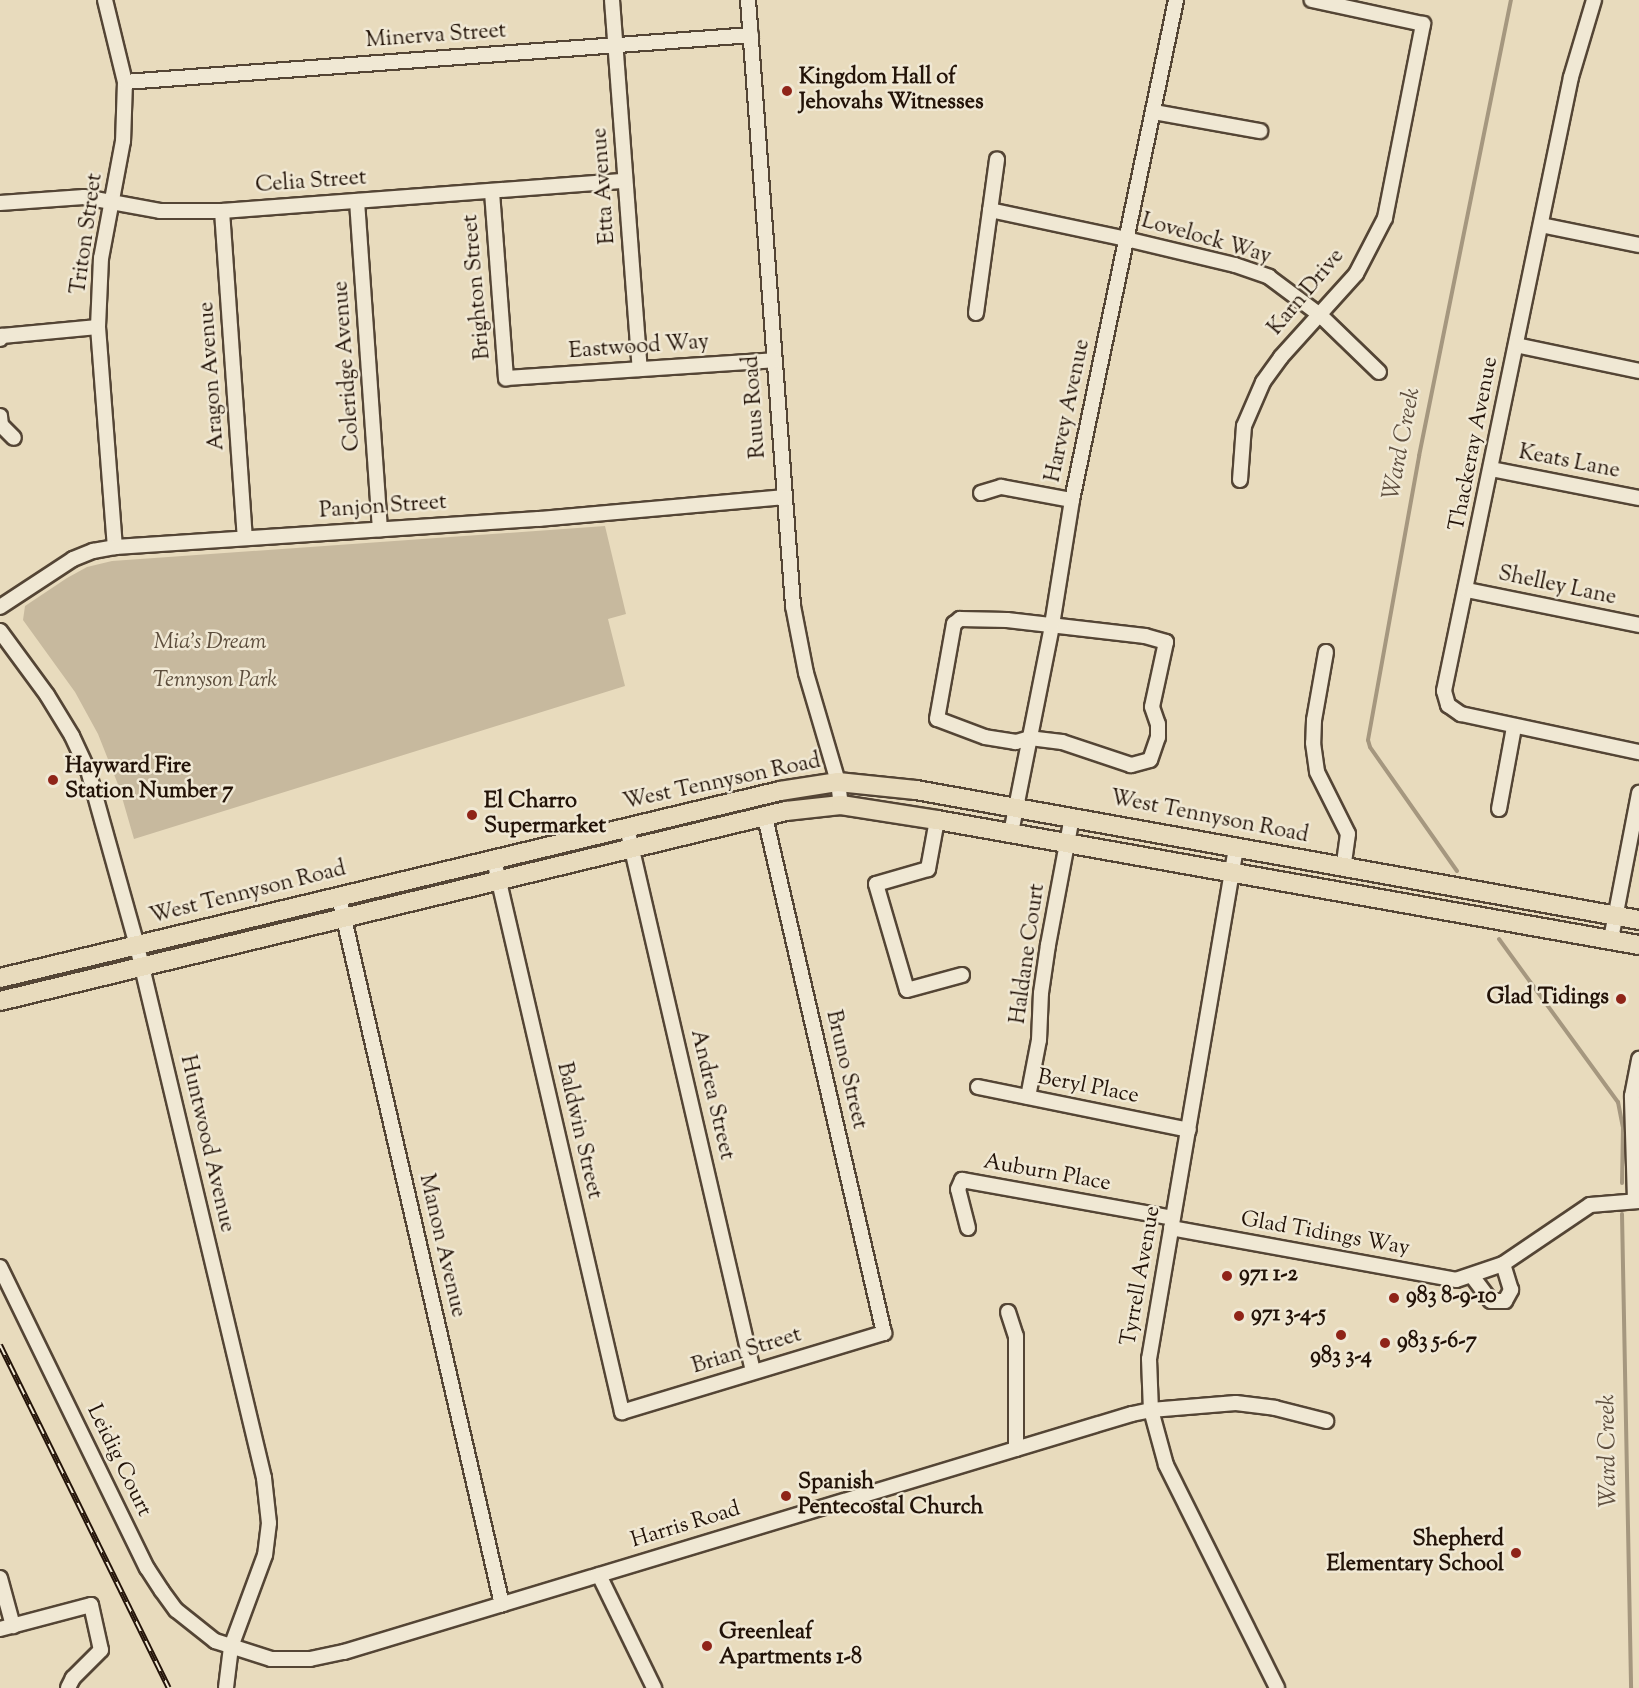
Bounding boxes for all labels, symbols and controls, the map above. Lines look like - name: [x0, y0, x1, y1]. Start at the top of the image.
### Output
- street label: Minerva Street: [365, 19, 507, 55]
- place label: Kingdom Hall of Jehovahs Witnesses: [799, 65, 984, 116]
- marker: Kingdom Hall of Jehovahs Witnesses: [780, 84, 794, 98]
- street label: Etta Avenue: [588, 127, 622, 245]
- street label: Celia Street: [255, 166, 367, 200]
- street label: Triton Street: [66, 172, 110, 296]
- street label: Lovelock Way: [1138, 209, 1274, 271]
- street label: Brighton Street: [458, 213, 498, 361]
- street label: Karn Drive: [1263, 244, 1351, 342]
- street label: Coleridge Avenue: [329, 280, 367, 452]
- street label: Aragon Avenue: [195, 301, 231, 451]
- street label: Eastwood Way: [568, 330, 710, 366]
- street label: Harvey Avenue: [1041, 337, 1097, 485]
- street label: Ruus Road: [739, 355, 773, 459]
- street label: Thackeray Avenue: [1445, 355, 1505, 533]
- water label: Ward Creek: [1378, 386, 1428, 502]
- street label: Keats Lane: [1516, 440, 1622, 486]
- street label: Panjon Street: [318, 490, 448, 526]
- street label: Shelley Lane: [1496, 562, 1618, 612]
- park label: Mia's Dream: [154, 631, 266, 657]
- park label: Tennyson Park: [153, 669, 277, 695]
- street label: West Tennyson Road: [621, 749, 823, 817]
- place label: Hayward Fire Station Number 7: [65, 754, 233, 806]
- marker: Hayward Fire Station Number 7: [46, 773, 60, 787]
- street label: West Tennyson Road: [1108, 786, 1310, 850]
- place label: El Charro Supermarket: [484, 789, 606, 840]
- marker: El Charro Supermarket: [465, 808, 479, 822]
- street label: West Tennyson Road: [147, 857, 349, 931]
- street label: Haldane Court: [1006, 882, 1052, 1026]
- place label: Glad Tidings: [1487, 986, 1609, 1012]
- marker: Glad Tidings: [1614, 992, 1628, 1006]
- street label: Bruno Street: [819, 1008, 871, 1132]
- street label: Andrea Street: [683, 1027, 739, 1163]
- street label: Huntwood Avenue: [173, 1053, 239, 1235]
- street label: Baldwin Street: [549, 1060, 607, 1202]
- street label: Beryl Place: [1035, 1065, 1141, 1111]
- street label: Auburn Place: [981, 1150, 1113, 1198]
- street label: Manon Avenue: [412, 1172, 470, 1320]
- street label: Tyrrell Avenue: [1117, 1204, 1167, 1348]
- street label: Glad Tidings Way: [1238, 1207, 1412, 1263]
- place label: 971 1-2: [1239, 1263, 1298, 1289]
- marker: 971 1-2: [1220, 1269, 1234, 1283]
- place label: 983 8-9-10: [1406, 1285, 1497, 1311]
- marker: 983 8-9-10: [1387, 1291, 1401, 1305]
- place label: 971 3-4-5: [1251, 1303, 1326, 1329]
- marker: 971 3-4-5: [1232, 1309, 1246, 1323]
- street label: Brian Street: [689, 1323, 805, 1381]
- marker: 983 3-4: [1334, 1328, 1348, 1342]
- place label: 983 5-6-7: [1397, 1330, 1477, 1356]
- marker: 983 5-6-7: [1378, 1336, 1392, 1350]
- place label: 983 3-4: [1310, 1345, 1372, 1371]
- water label: Ward Creek: [1594, 1394, 1624, 1508]
- street label: Leidig Court: [80, 1401, 156, 1521]
- place label: Spanish Pentecostal Church: [798, 1470, 984, 1522]
- marker: Spanish Pentecostal Church: [779, 1489, 793, 1503]
- street label: Harris Road: [628, 1497, 744, 1555]
- place label: Shepherd Elementary School: [1327, 1527, 1504, 1579]
- marker: Shepherd Elementary School: [1509, 1546, 1523, 1560]
- place label: Greenleaf Apartments 1-8: [719, 1620, 862, 1672]
- marker: Greenleaf Apartments 1-8: [700, 1639, 714, 1653]

